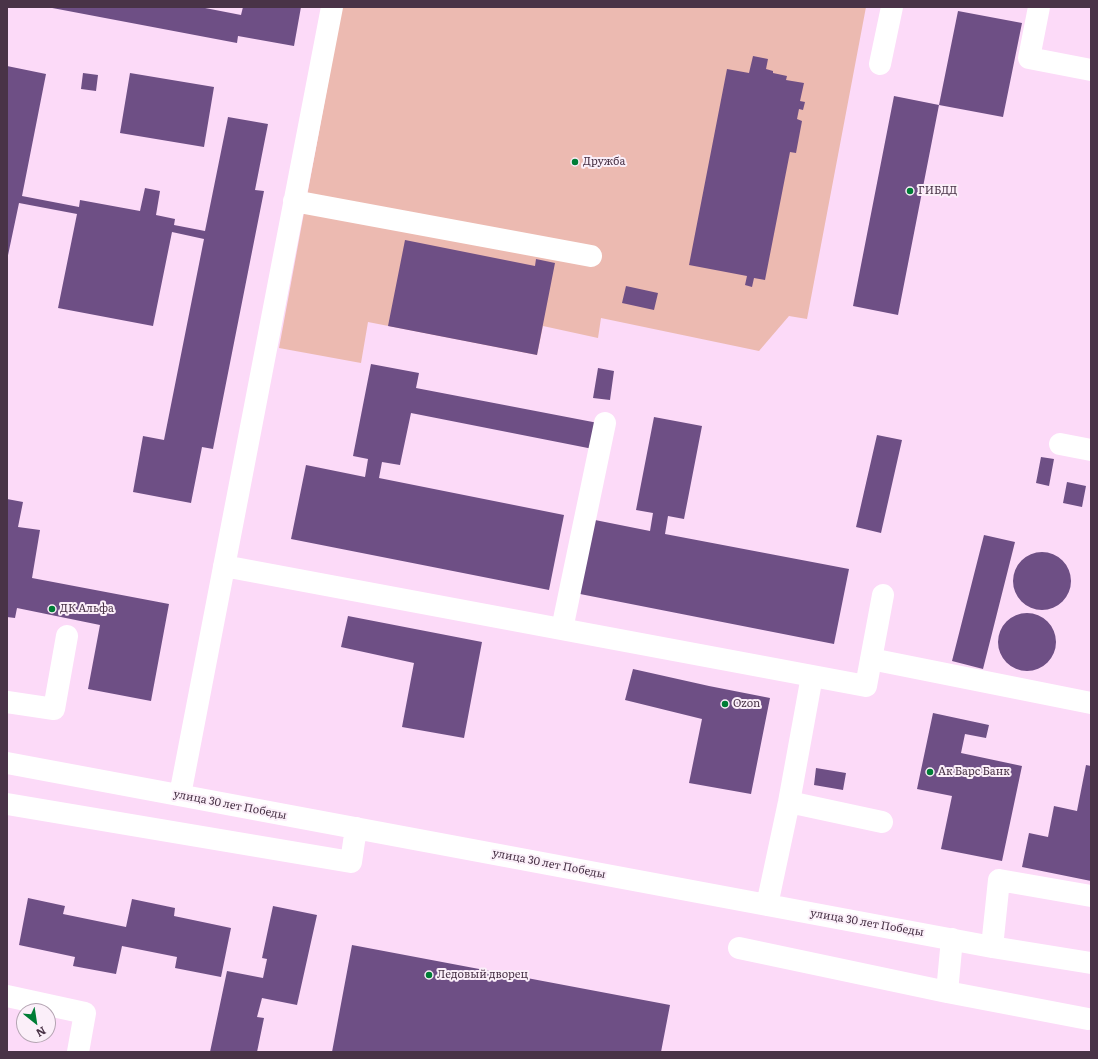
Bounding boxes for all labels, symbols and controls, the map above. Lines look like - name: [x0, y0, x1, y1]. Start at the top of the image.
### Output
- place label: Дружба: [583, 155, 625, 169]
- marker: Дружба: [570, 157, 580, 167]
- place label: ГИБДД: [918, 184, 957, 198]
- marker: ГИБДД: [905, 186, 915, 196]
- place label: ДК Альфа: [60, 602, 114, 616]
- marker: ДК Альфа: [47, 604, 57, 614]
- place label: Ozon: [733, 697, 760, 711]
- marker: Ozon: [720, 699, 730, 709]
- place label: Ак Барс Банк: [938, 765, 1010, 779]
- marker: Ак Барс Банк: [925, 767, 935, 777]
- street label: улица 30 лет Победы: [172, 788, 288, 822]
- street label: улица 30 лет Победы: [491, 847, 607, 881]
- street label: улица 30 лет Победы: [809, 907, 925, 939]
- place label: Ледовый дворец: [437, 968, 528, 982]
- marker: Ледовый дворец: [424, 970, 434, 980]
- north arrow: [16, 1003, 56, 1043]
- text: N: [34, 1023, 50, 1042]

